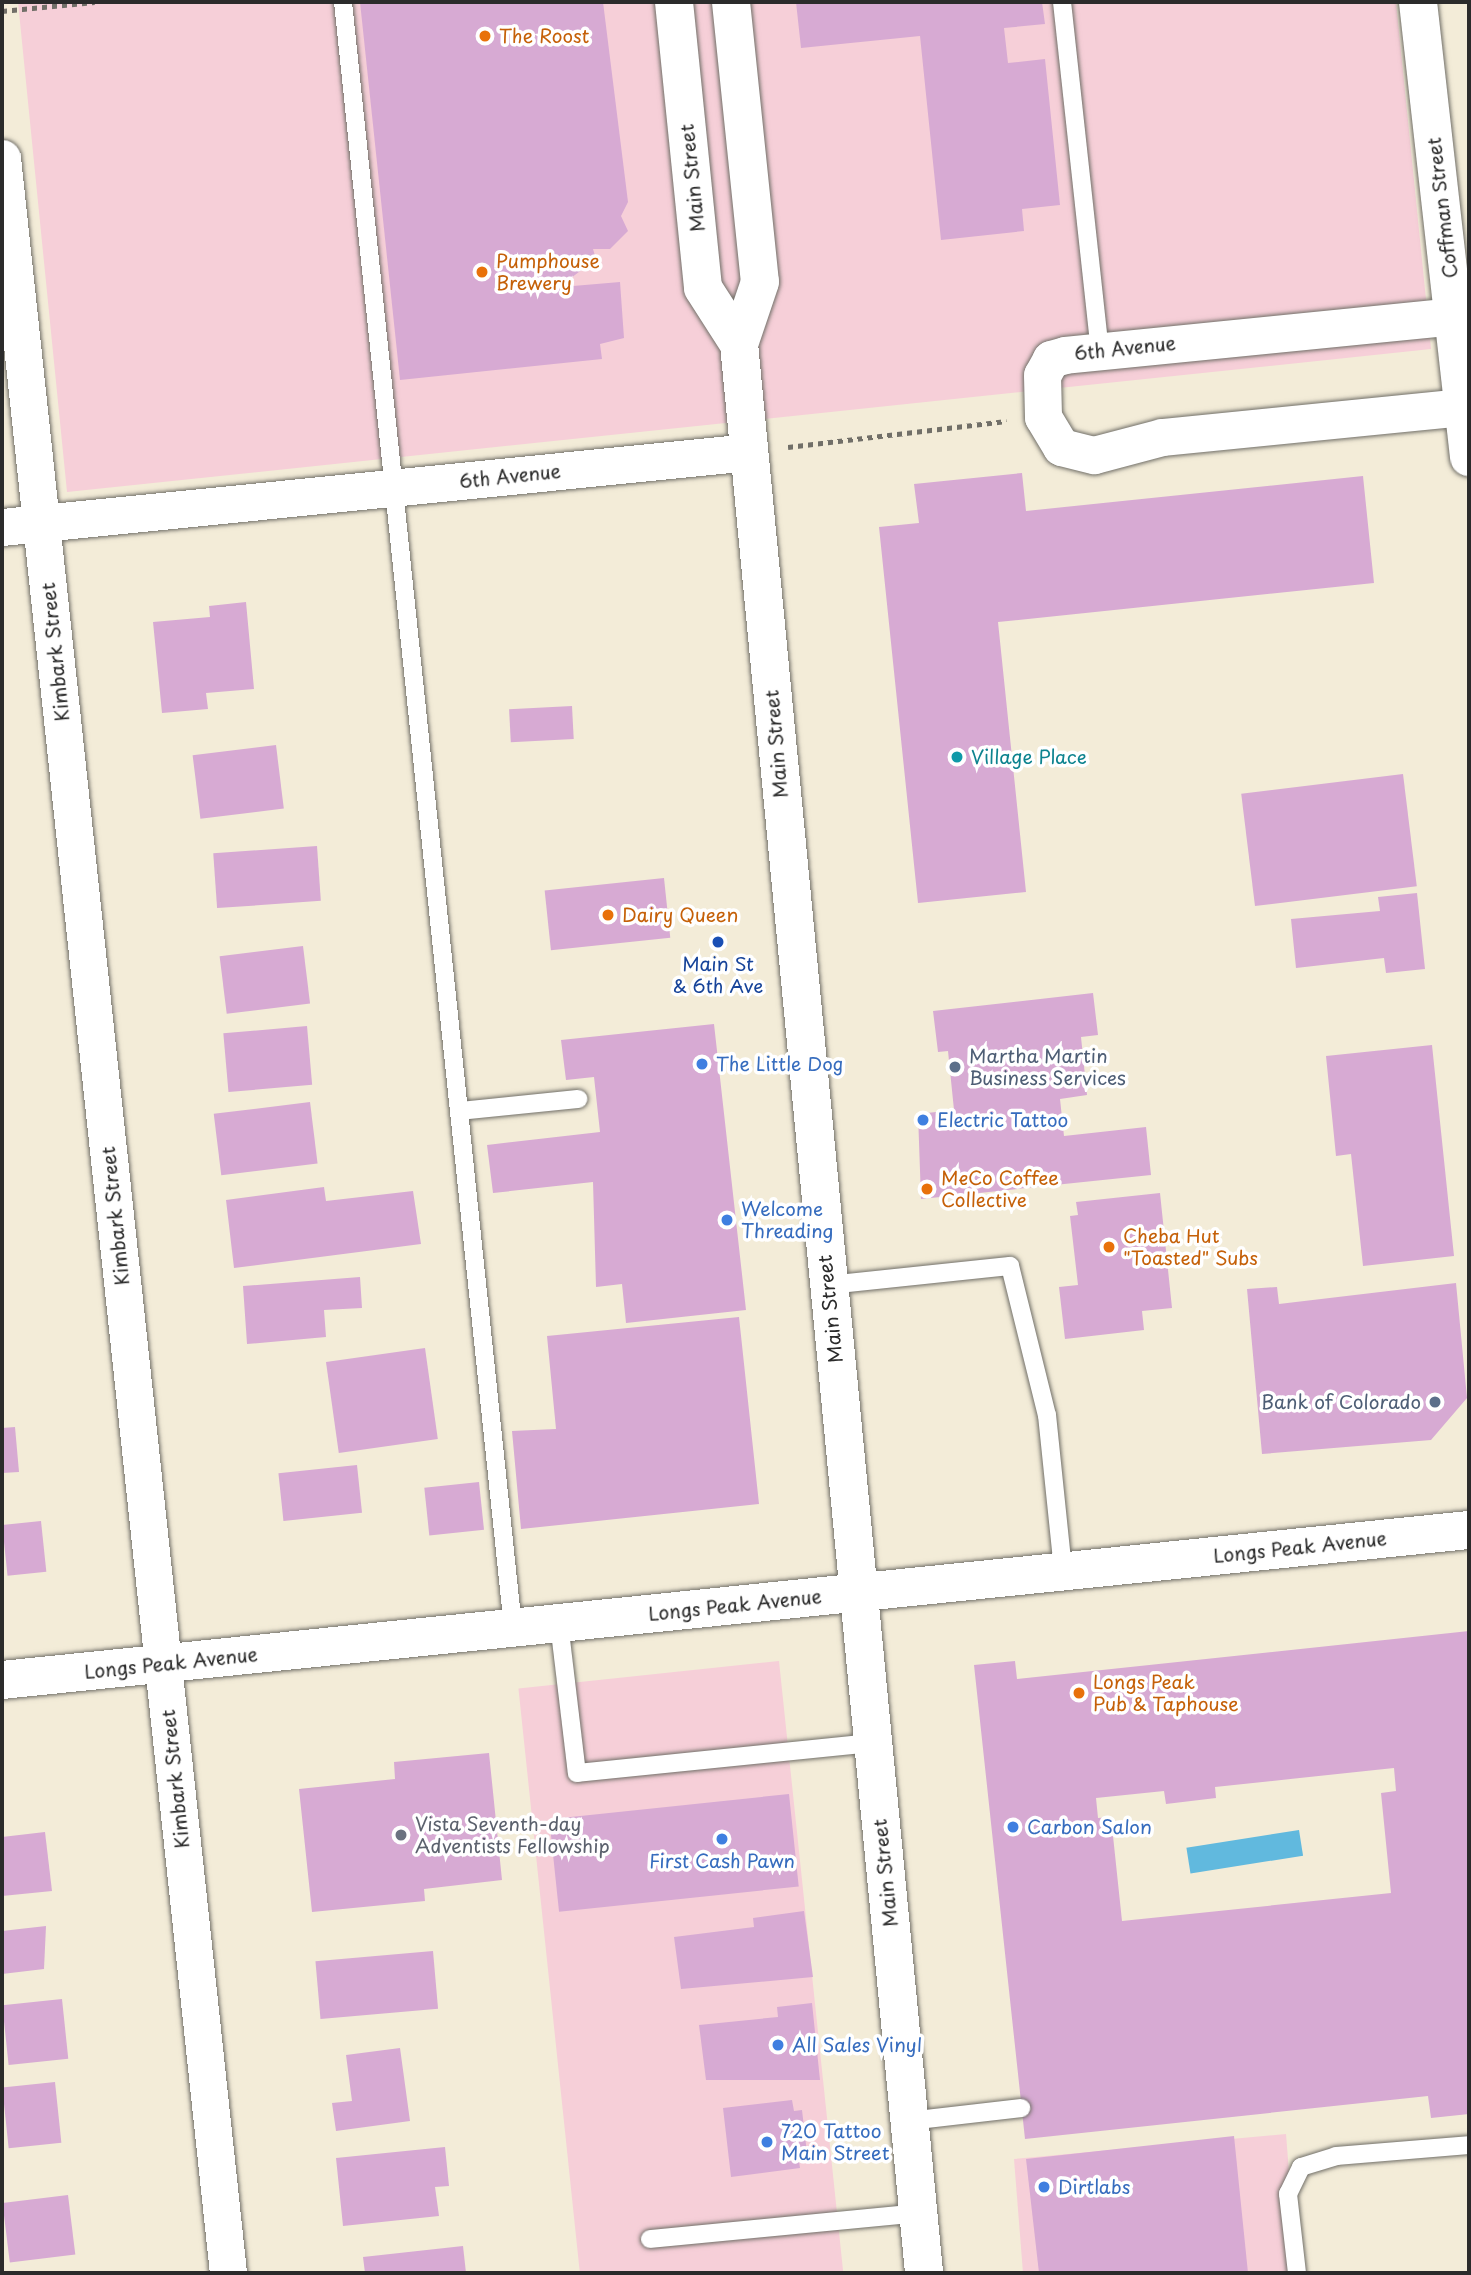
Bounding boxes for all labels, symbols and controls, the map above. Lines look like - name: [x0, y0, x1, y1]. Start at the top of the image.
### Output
- place label: The Roost: [499, 25, 589, 47]
- marker: The Roost: [477, 28, 493, 44]
- street label: Main Street: [675, 123, 709, 233]
- street label: Coffman Street: [1422, 136, 1462, 280]
- place label: Pumphouse Brewery: [496, 250, 600, 294]
- marker: Pumphouse Brewery: [474, 264, 490, 280]
- street label: 6th Avenue: [1072, 331, 1178, 365]
- street label: 6th Avenue: [457, 459, 563, 493]
- street label: Kimbark Street: [36, 581, 74, 723]
- street label: Main Street: [760, 689, 792, 799]
- place label: Village Place: [971, 746, 1087, 768]
- marker: Village Place: [949, 749, 965, 765]
- place label: Dairy Queen: [622, 904, 738, 926]
- marker: Dairy Queen: [600, 907, 616, 923]
- marker: Main St & 6th Ave: [710, 934, 726, 950]
- place label: Main St & 6th Ave: [671, 953, 765, 997]
- place label: Martha Martin Business Services: [969, 1045, 1126, 1089]
- place label: The Little Dog: [716, 1053, 845, 1075]
- marker: The Little Dog: [694, 1056, 710, 1072]
- marker: Martha Martin Business Services: [947, 1059, 963, 1075]
- place label: Electric Tattoo: [937, 1109, 1069, 1131]
- marker: Electric Tattoo: [915, 1112, 931, 1128]
- street label: Kimbark Street: [96, 1145, 134, 1287]
- place label: MeCo Coffee Collective: [941, 1167, 1060, 1211]
- marker: MeCo Coffee Collective: [919, 1181, 935, 1197]
- place label: Welcome Threading: [741, 1198, 833, 1242]
- marker: Welcome Threading: [719, 1212, 735, 1228]
- place label: Cheba Hut "Toasted" Subs: [1123, 1225, 1259, 1269]
- marker: Cheba Hut "Toasted" Subs: [1101, 1239, 1117, 1255]
- street label: Main Street: [813, 1254, 847, 1364]
- place label: Bank of Colorado: [1261, 1391, 1421, 1413]
- marker: Bank of Colorado: [1427, 1394, 1443, 1410]
- street label: Longs Peak Avenue: [1213, 1527, 1387, 1567]
- street label: Longs Peak Avenue: [648, 1585, 822, 1625]
- street label: Longs Peak Avenue: [84, 1643, 258, 1683]
- place label: Longs Peak Pub & Taphouse: [1093, 1671, 1240, 1715]
- marker: Longs Peak Pub & Taphouse: [1071, 1685, 1087, 1701]
- street label: Kimbark Street: [156, 1708, 194, 1850]
- place label: Vista Seventh-day Adventists Fellowship: [415, 1813, 611, 1857]
- place label: Carbon Salon: [1027, 1816, 1152, 1838]
- street label: Main Street: [868, 1818, 902, 1928]
- marker: Carbon Salon: [1005, 1819, 1021, 1835]
- marker: Vista Seventh-day Adventists Fellowship: [393, 1827, 409, 1843]
- marker: First Cash Pawn: [714, 1831, 730, 1847]
- place label: First Cash Pawn: [649, 1850, 795, 1872]
- place label: All Sales Vinyl: [792, 2034, 924, 2056]
- marker: All Sales Vinyl: [770, 2037, 786, 2053]
- place label: 720 Tattoo Main Street: [781, 2120, 890, 2164]
- marker: 720 Tattoo Main Street: [759, 2134, 775, 2150]
- place label: Dirtlabs: [1058, 2176, 1130, 2198]
- marker: Dirtlabs: [1036, 2179, 1052, 2195]

